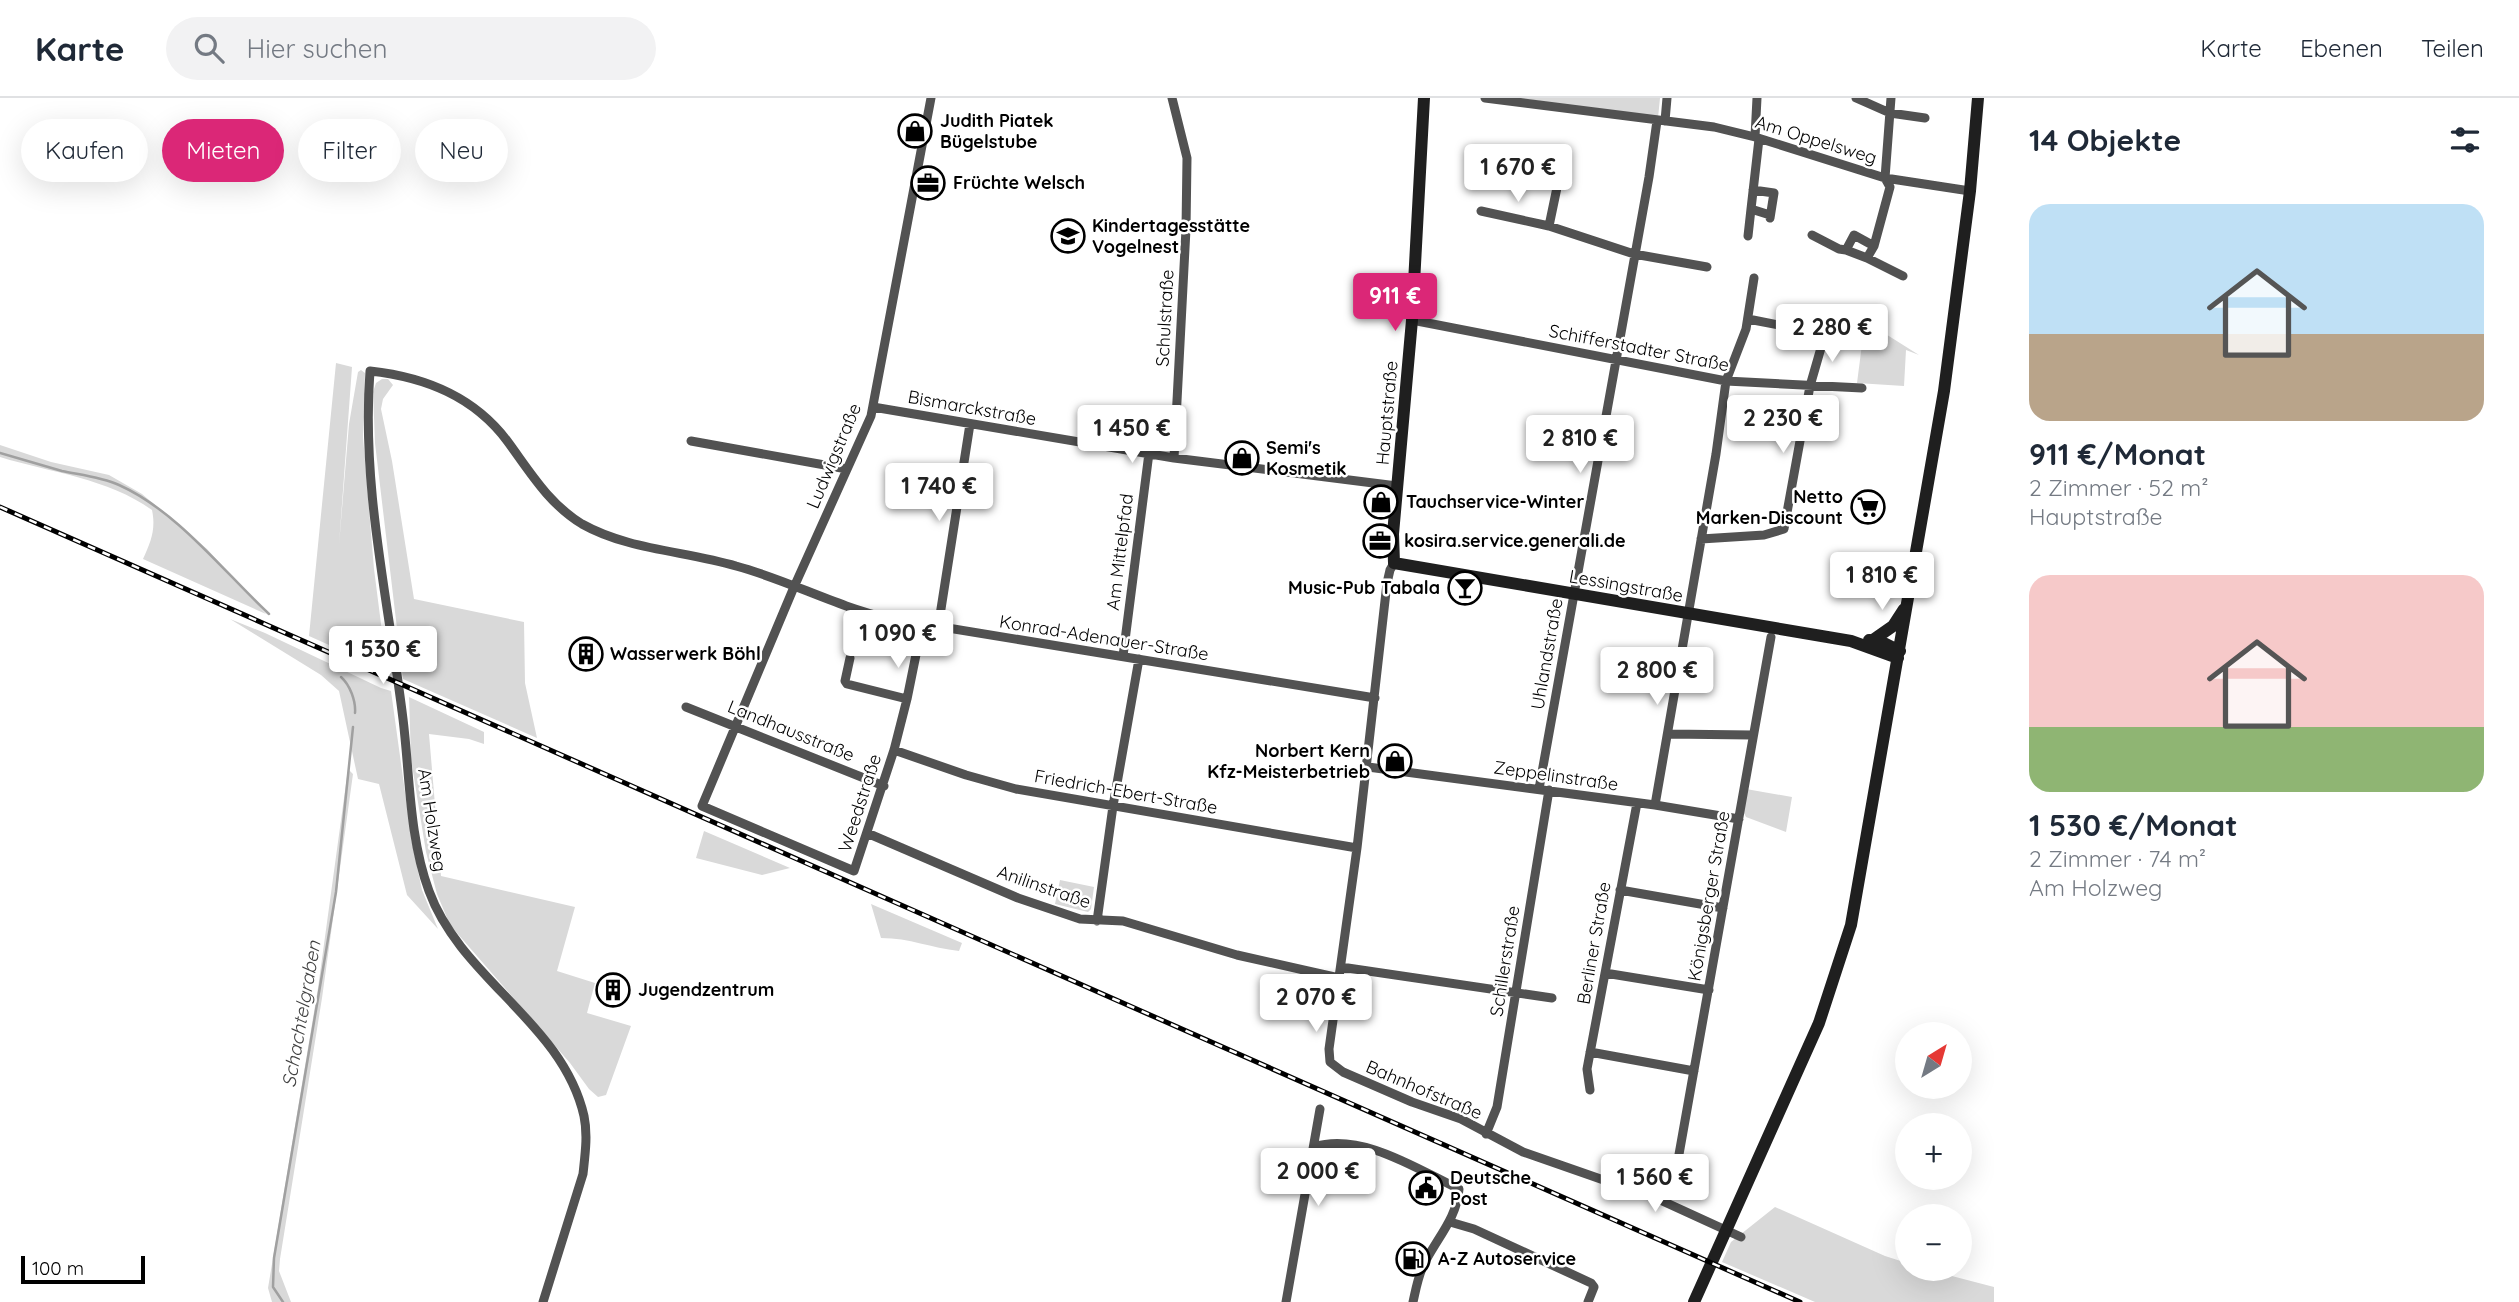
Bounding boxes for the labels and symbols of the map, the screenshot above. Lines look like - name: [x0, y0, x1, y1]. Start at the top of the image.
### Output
- place label: Judith Piatek Bügelstube: [940, 109, 1054, 153]
- street label: Am Oppelsweg: [1752, 110, 1880, 169]
- shop icon: Judith Piatek Bügelstube: [896, 112, 934, 150]
- pin: 1 670 €: [1453, 144, 1583, 204]
- office icon: Früchte Welsch: [909, 164, 947, 202]
- place label: Früchte Welsch: [953, 171, 1085, 194]
- place label: Kindertagesstätte Vogelnest: [1092, 214, 1250, 258]
- school or university icon: Kindertagesstätte Vogelnest: [1049, 217, 1087, 255]
- street label: Schulstraße: [1150, 269, 1179, 367]
- pin: 911 €: [1346, 274, 1444, 333]
- pin: 2 280 €: [1767, 304, 1897, 364]
- street label: Schifferstadter Straße: [1547, 319, 1731, 376]
- street label: Hauptstraße: [1370, 360, 1403, 466]
- street label: Bismarckstraße: [906, 385, 1038, 430]
- pin: 2 230 €: [1718, 396, 1848, 455]
- street label: Ludwigstraße: [801, 400, 866, 512]
- pin: 1 450 €: [1067, 406, 1197, 465]
- pin: 2 810 €: [1515, 416, 1645, 475]
- place label: Semi's Kosmetik: [1266, 436, 1346, 480]
- shop icon: Semi's Kosmetik: [1223, 439, 1261, 477]
- pin: 1 740 €: [874, 464, 1004, 523]
- shop icon: Tauchservice-Winter: [1362, 483, 1400, 521]
- place label: Netto Marken-Discount: [1696, 485, 1843, 529]
- supermarket icon: Netto Marken-Discount: [1849, 488, 1887, 526]
- place label: Tauchservice-Winter: [1406, 490, 1584, 513]
- street label: Am Mittelpfad: [1101, 492, 1138, 612]
- office icon: kosira.service.generali.de: [1361, 522, 1399, 560]
- place label: kosira.service.generali.de: [1404, 529, 1626, 552]
- pin: 1 810 €: [1817, 552, 1947, 612]
- street label: Lessingstraße: [1567, 564, 1685, 607]
- bar icon: Music-Pub Tabala: [1446, 569, 1484, 607]
- place label: Music-Pub Tabala: [1288, 576, 1440, 599]
- street label: Uhlandstraße: [1525, 596, 1568, 711]
- pin: 1 090 €: [833, 610, 963, 670]
- street label: Konrad-Adenauer-Straße: [998, 610, 1210, 665]
- pin: 1 530 €: [318, 626, 448, 686]
- building icon: Wasserwerk Böhl: [567, 635, 605, 673]
- place label: Wasserwerk Böhl: [610, 642, 761, 665]
- pin: 2 800 €: [1592, 648, 1722, 707]
- street label: Landhausstraße: [724, 695, 858, 766]
- place label: Norbert Kern Kfz-Meisterbetrieb: [1207, 739, 1370, 783]
- shop icon: Norbert Kern Kfz-Meisterbetrieb: [1376, 742, 1414, 780]
- street label: Weedstraße: [833, 751, 886, 855]
- street label: Zeppelinstraße: [1492, 755, 1620, 796]
- street label: Friedrich-Ebert-Straße: [1033, 764, 1219, 819]
- street label: Am Holzweg: [413, 767, 452, 873]
- street label: Königsberger Straße: [1682, 809, 1735, 983]
- street label: Anilinstraße: [994, 860, 1094, 913]
- street label: Berliner Straße: [1571, 880, 1616, 1006]
- street label: Schillerstraße: [1484, 904, 1525, 1018]
- water label: Schachtelgraben: [276, 938, 326, 1089]
- building icon: Jugendzentrum: [594, 971, 632, 1009]
- pin: 2 070 €: [1251, 974, 1381, 1034]
- place label: Jugendzentrum: [638, 978, 774, 1001]
- north arrow: [1895, 1022, 1972, 1099]
- street label: Bahnhofstraße: [1363, 1055, 1486, 1124]
- pin: 2 000 €: [1253, 1148, 1383, 1208]
- pin: 1 560 €: [1590, 1154, 1720, 1214]
- place label: Deutsche Post: [1450, 1166, 1531, 1210]
- public building icon: Deutsche Post: [1407, 1169, 1445, 1207]
- fuel station icon: A-Z Autoservice: [1394, 1240, 1432, 1278]
- place label: A-Z Autoservice: [1438, 1247, 1576, 1270]
- scale bar: [21, 1253, 145, 1285]

